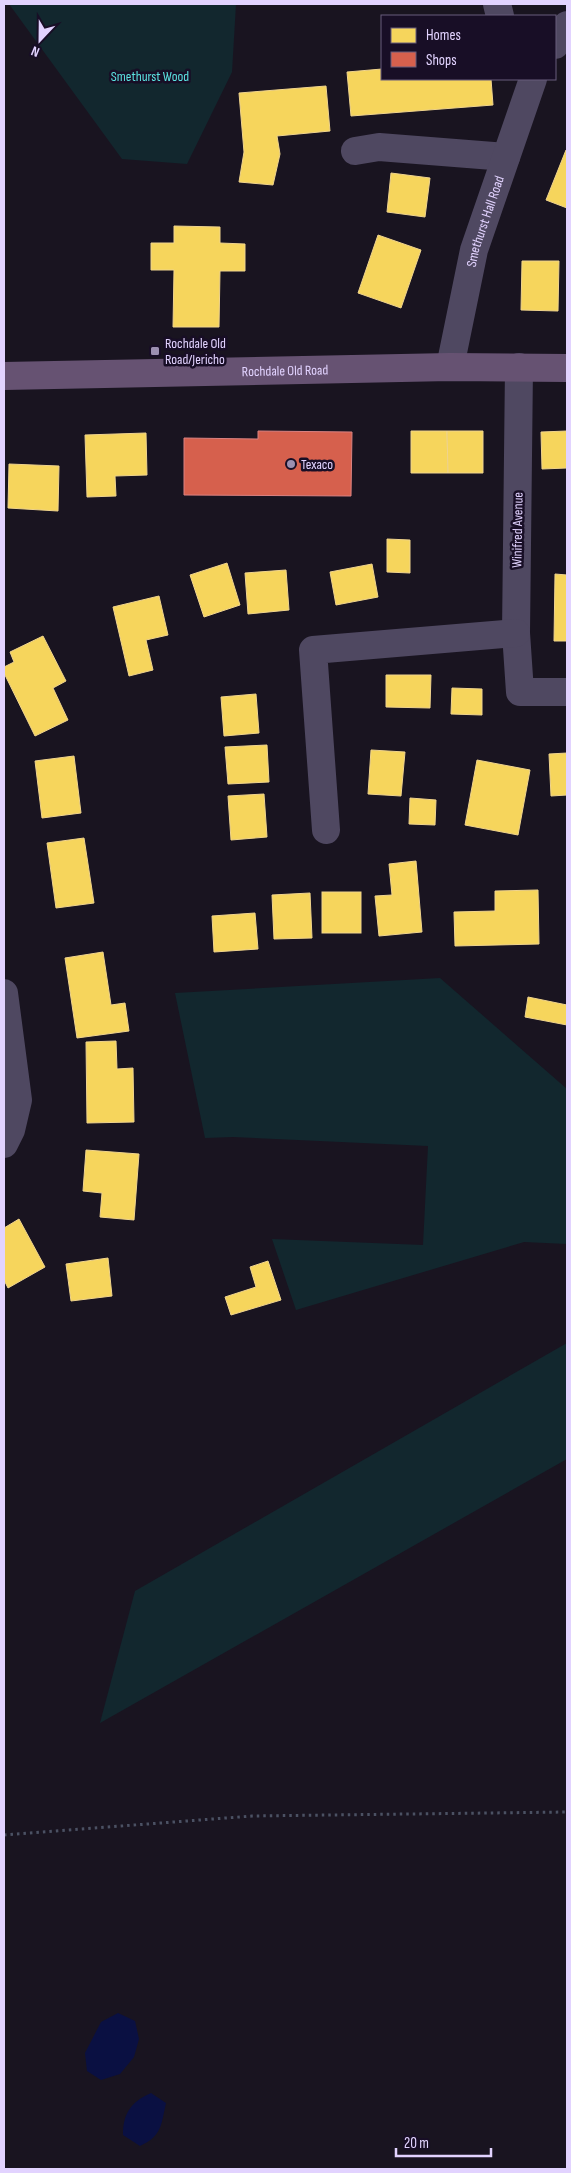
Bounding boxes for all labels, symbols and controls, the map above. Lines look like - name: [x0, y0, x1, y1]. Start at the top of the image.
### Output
- north arrow: [15, 15, 65, 65]
- legend: [381, 15, 556, 80]
- text: Homes: [426, 26, 461, 45]
- text: N: [29, 42, 42, 61]
- text: Shops: [426, 51, 457, 70]
- park label: Smethurst Wood: [111, 68, 189, 85]
- street label: Smethurst Hall Road: [463, 173, 508, 269]
- place label: Rochdale Old Road/Jericho: [165, 335, 226, 368]
- marker: Rochdale Old Road/Jericho: [149, 345, 161, 357]
- street label: Rochdale Old Road: [242, 361, 328, 380]
- place label: Texaco: [301, 456, 333, 473]
- marker: Texaco: [285, 458, 297, 470]
- street label: Winifred Avenue: [508, 492, 527, 568]
- scale bar: [396, 2126, 491, 2158]
- text: 20 m: [404, 2134, 429, 2153]

